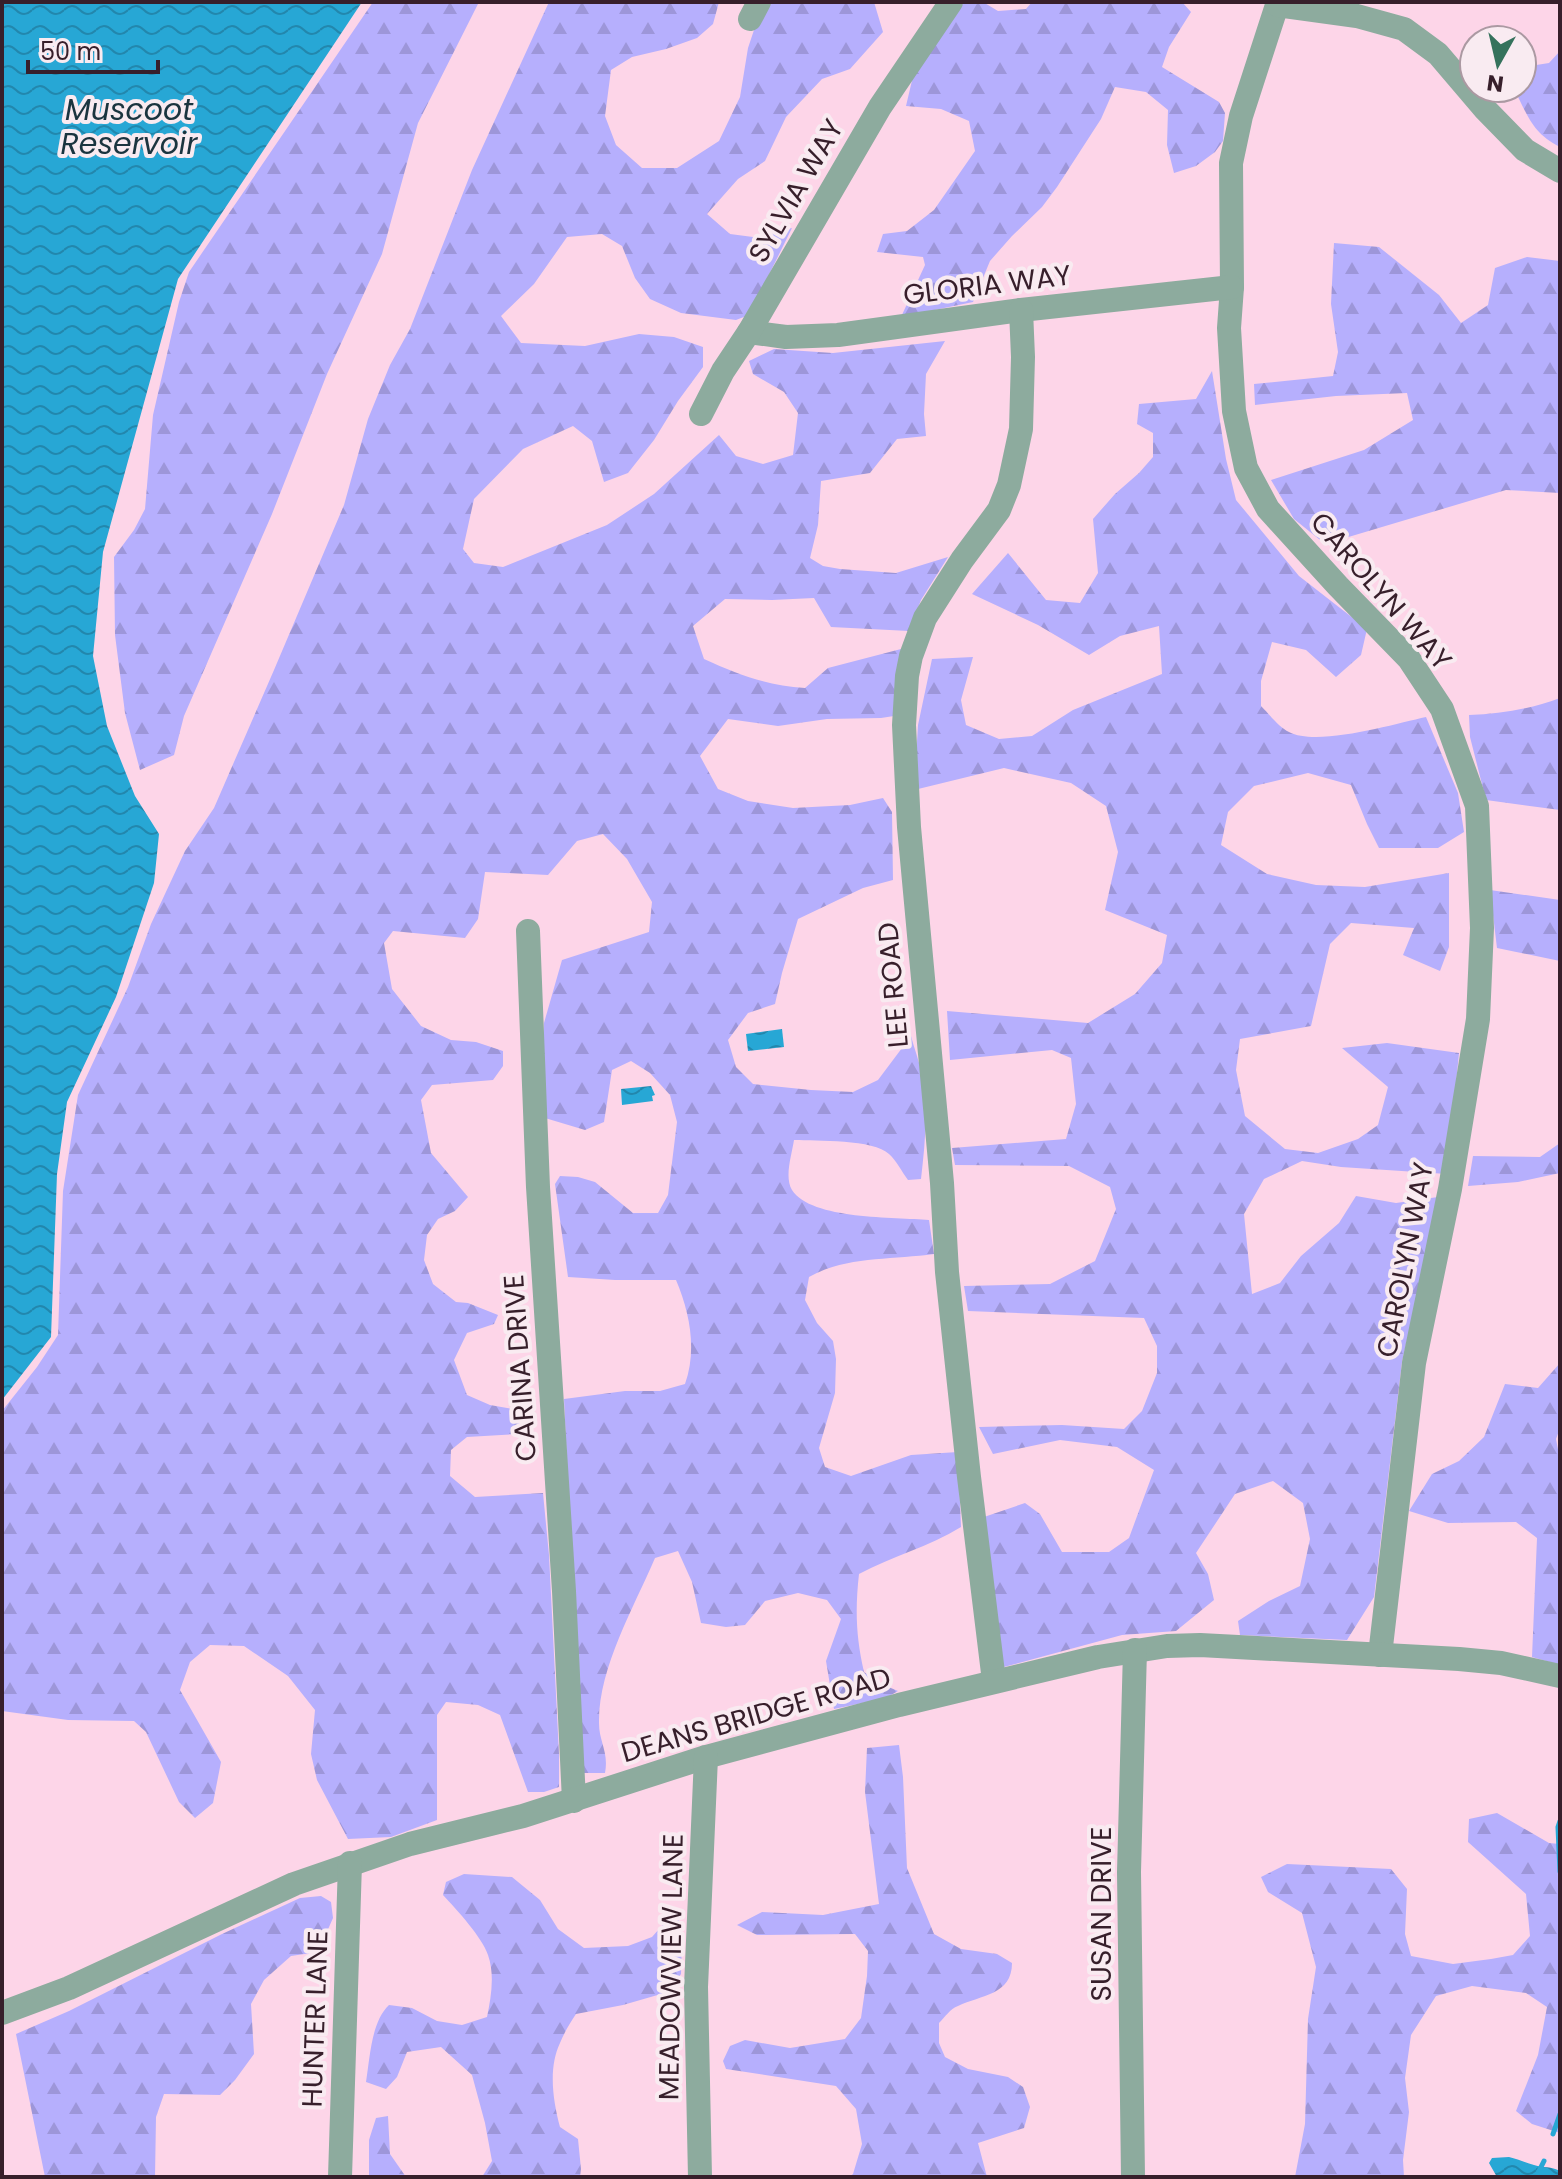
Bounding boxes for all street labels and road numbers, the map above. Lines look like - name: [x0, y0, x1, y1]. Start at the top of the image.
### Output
- street label: SYLVIA WAY: [739, 112, 853, 270]
- street label: GLORIA WAY: [901, 255, 1073, 315]
- street label: CAROLYN WAY: [1301, 504, 1461, 678]
- street label: LEE ROAD: [868, 921, 918, 1049]
- street label: CAROLYN WAY: [1367, 1159, 1443, 1361]
- street label: CARINA DRIVE: [494, 1273, 546, 1463]
- street label: DEANS BRIDGE ROAD: [617, 1658, 895, 1772]
- street label: SUSAN DRIVE: [1082, 1827, 1121, 2001]
- street label: MEADOWVIEW LANE: [649, 1833, 693, 2101]
- street label: HUNTER LANE: [292, 1930, 338, 2108]

